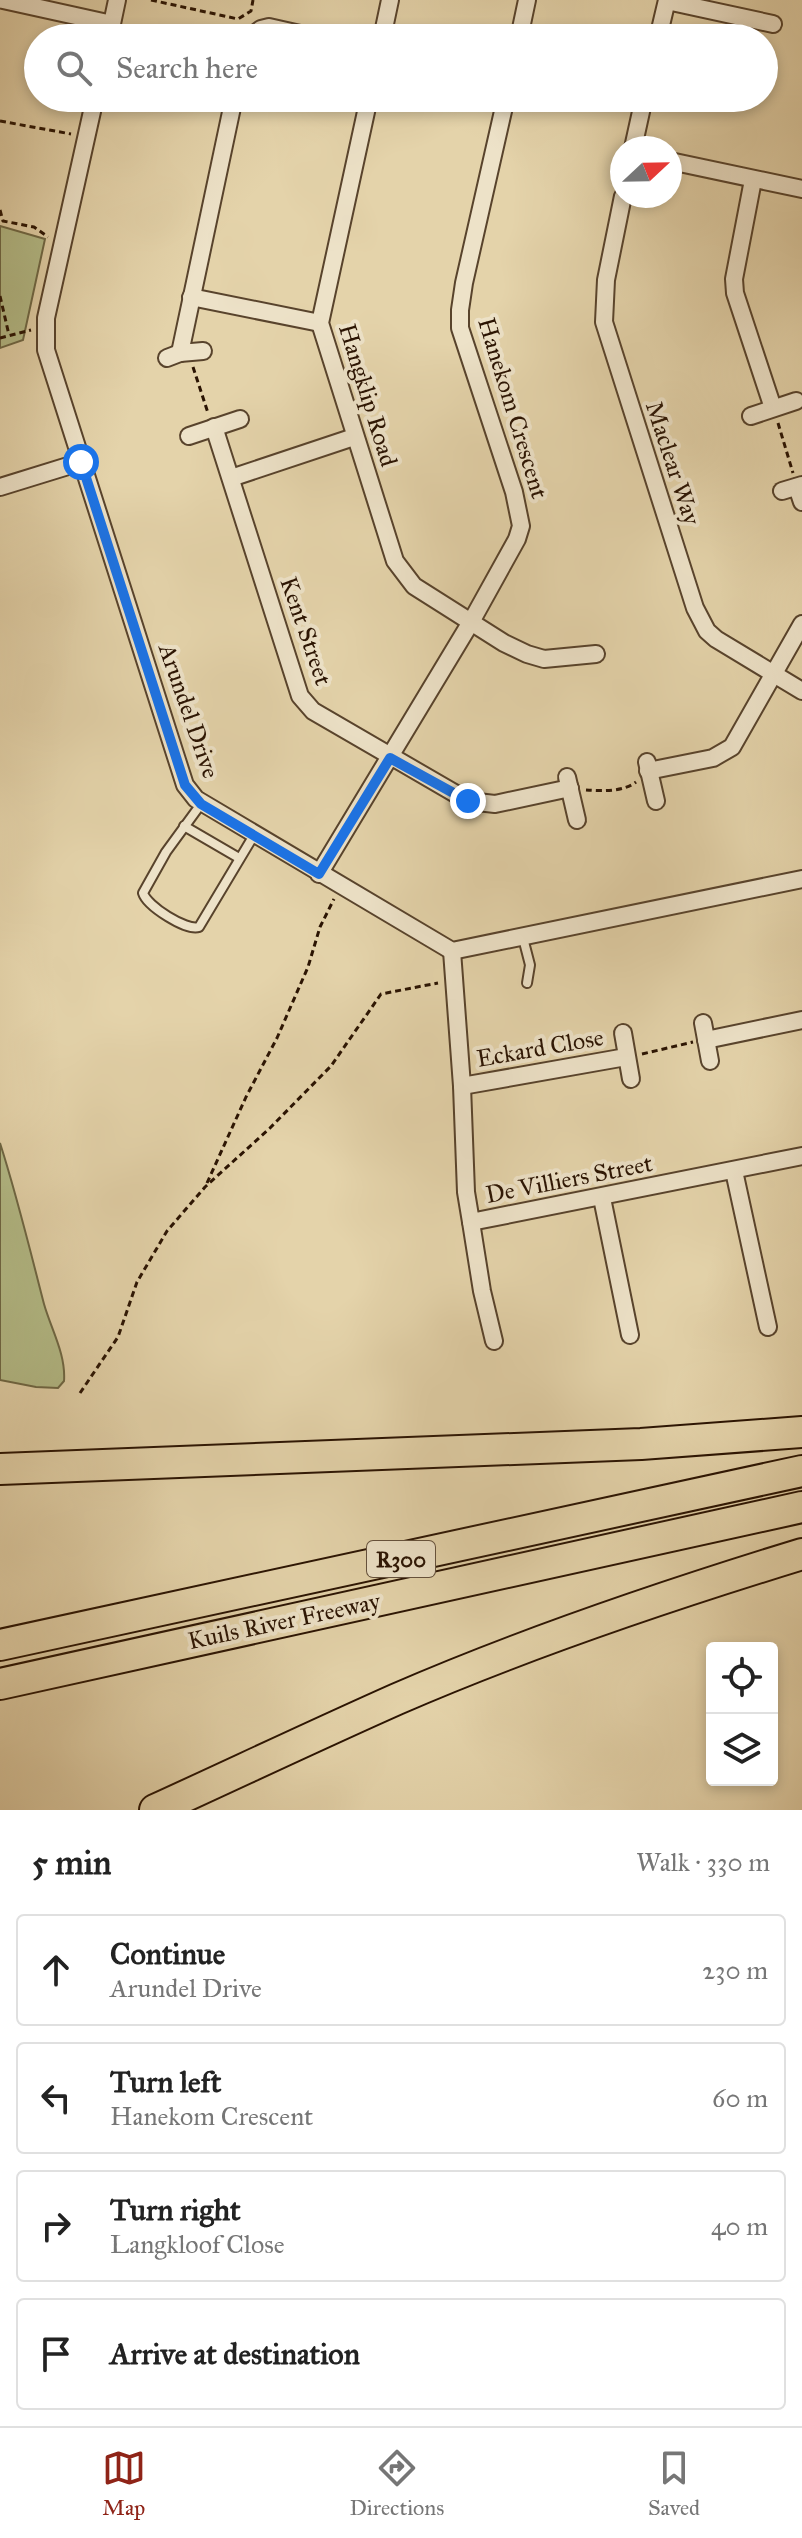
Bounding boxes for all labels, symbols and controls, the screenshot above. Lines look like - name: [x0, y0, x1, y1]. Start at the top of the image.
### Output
- search box: [24, 24, 778, 112]
- icon: search: [52, 46, 96, 90]
- text: Search here: [116, 50, 258, 86]
- north arrow: [610, 136, 682, 208]
- street label: Hanekom Crescent: [471, 314, 555, 503]
- street label: Hangklip Road: [332, 320, 404, 470]
- street label: Maclear Way: [639, 397, 707, 529]
- route start: [63, 444, 99, 480]
- street label: Kent Street: [273, 573, 339, 690]
- street label: Arundel Drive: [152, 639, 226, 782]
- route end: [450, 783, 486, 819]
- street label: Eckard Close: [474, 1022, 606, 1074]
- street label: De Villiers Street: [483, 1148, 655, 1210]
- road number: R300: [367, 1541, 435, 1577]
- street label: Kuils River Freeway: [185, 1586, 384, 1656]
- map controls: [706, 1642, 778, 1786]
- button: locate: [706, 1642, 778, 1714]
- button: layers: [706, 1714, 778, 1786]
- text: 5 min: [32, 1842, 111, 1883]
- text: Walk · 330 m: [636, 1846, 770, 1878]
- text: Continue: [110, 1936, 225, 1972]
- icon: ahead: [34, 1948, 78, 1992]
- text: 230 m: [702, 1954, 768, 1986]
- text: Arundel Drive: [110, 1972, 262, 2004]
- text: Turn left: [110, 2064, 221, 2100]
- icon: left: [34, 2076, 78, 2120]
- text: 60 m: [712, 2082, 768, 2114]
- text: Hanekom Crescent: [110, 2100, 313, 2132]
- text: Turn right: [110, 2192, 241, 2228]
- icon: right: [34, 2204, 78, 2248]
- text: 40 m: [711, 2210, 768, 2242]
- text: Langkloof Close: [110, 2228, 285, 2260]
- icon: arrive: [34, 2332, 78, 2376]
- text: Arrive at destination: [110, 2336, 360, 2372]
- tab: Map: [102, 2446, 146, 2521]
- tab: Directions: [349, 2446, 444, 2521]
- tab: Saved: [648, 2446, 700, 2521]

